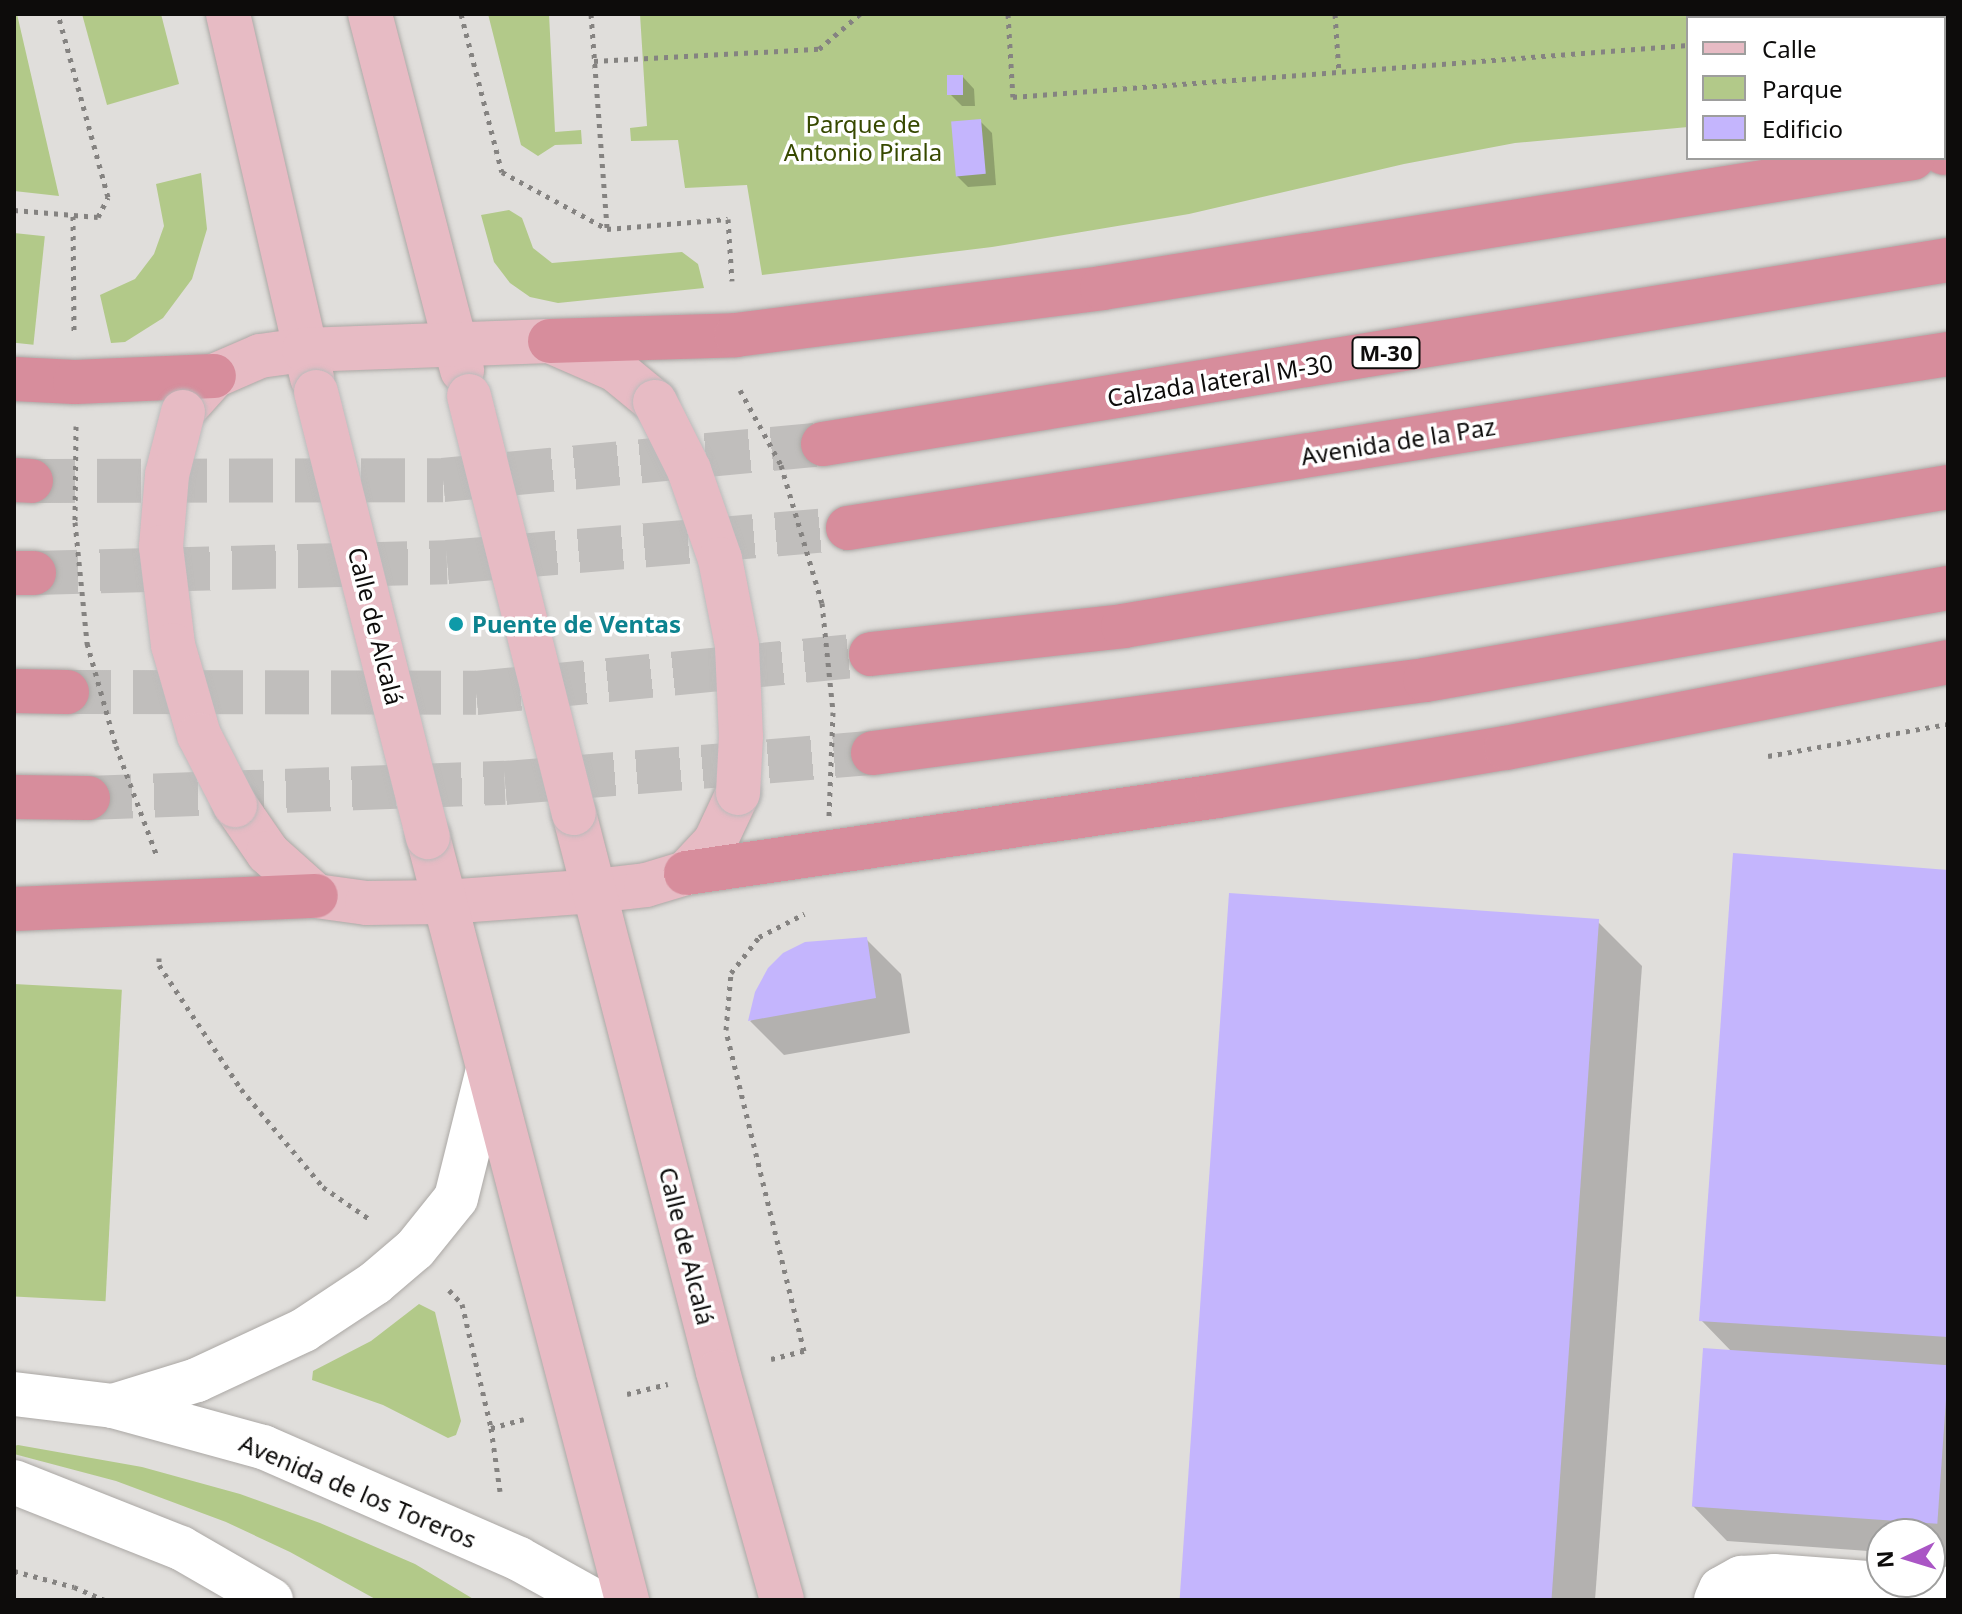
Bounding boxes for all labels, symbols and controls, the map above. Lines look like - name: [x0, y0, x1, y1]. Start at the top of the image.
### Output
- legend: [1686, 16, 1946, 160]
- text: Calle: [1762, 32, 1817, 65]
- text: Parque: [1762, 72, 1843, 105]
- park label: Parque de Antonio Pirala: [784, 110, 942, 166]
- text: Edificio: [1762, 112, 1843, 145]
- road number: M-30: [1350, 335, 1422, 371]
- street label: Calzada lateral M-30: [1105, 348, 1335, 412]
- street label: Avenida de la Paz: [1299, 411, 1497, 471]
- street label: Calle de Alcalá: [342, 544, 410, 708]
- place label: Puente de Ventas: [472, 610, 681, 638]
- marker: Puente de Ventas: [447, 615, 465, 633]
- street label: Calle de Alcalá: [653, 1164, 721, 1328]
- street label: Avenida de los Toreros: [235, 1428, 481, 1554]
- north arrow: [1866, 1518, 1946, 1598]
- text: N: [1868, 1550, 1900, 1570]

